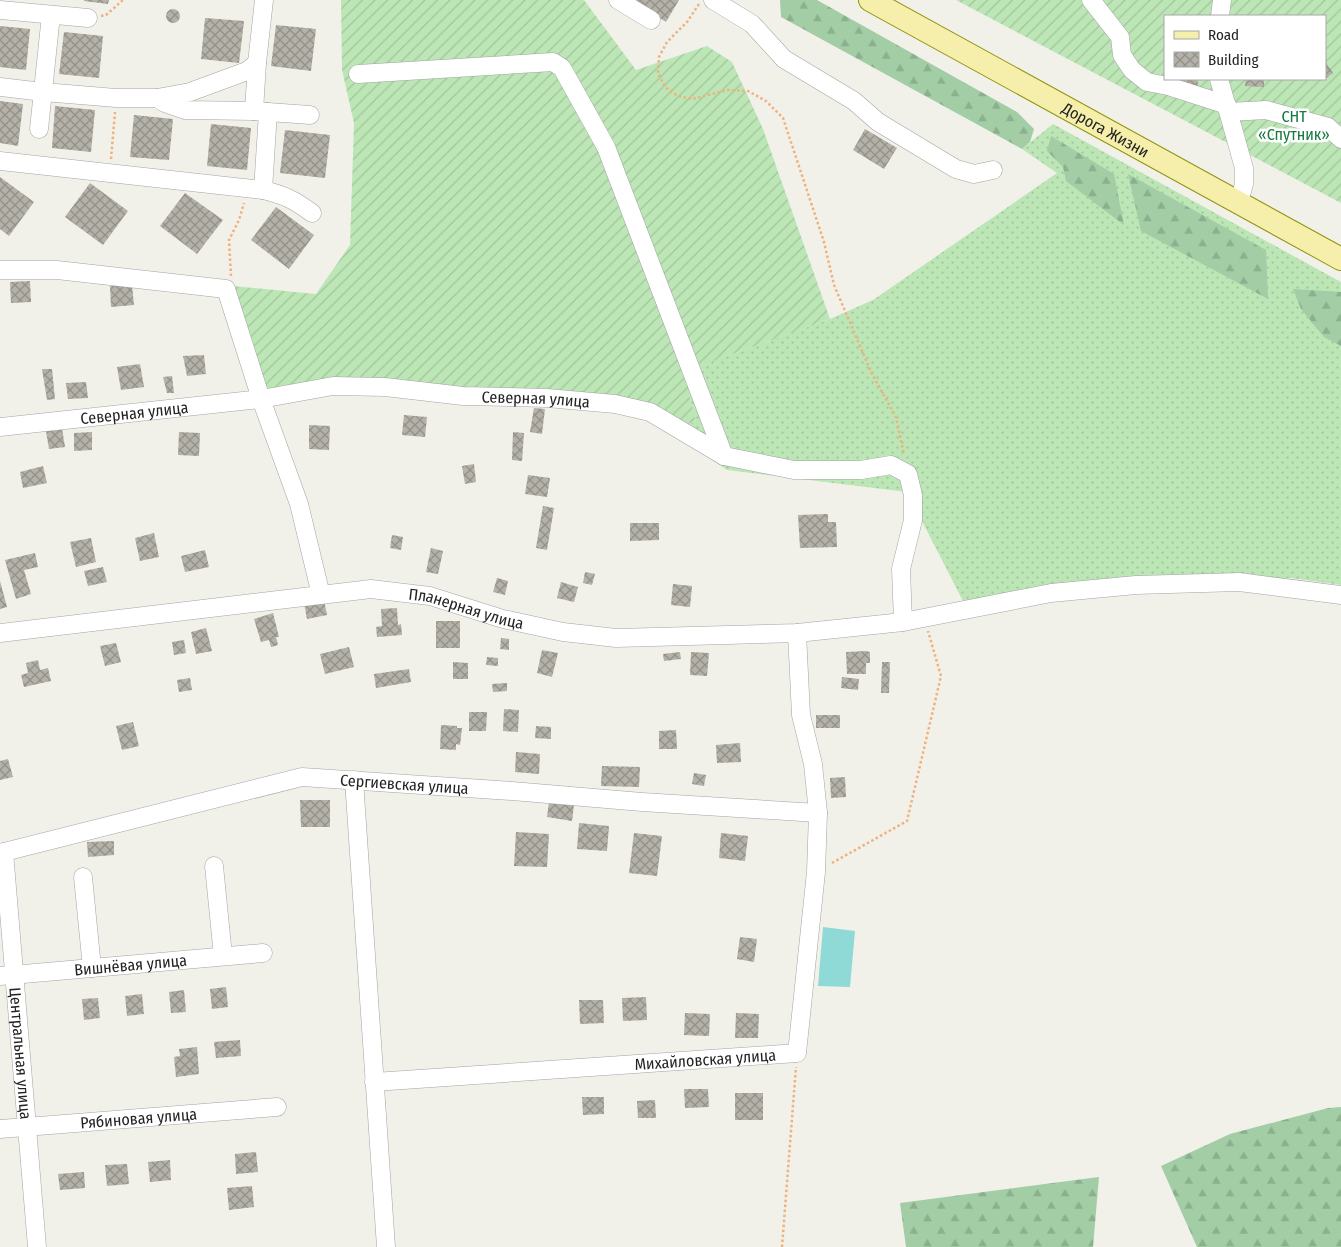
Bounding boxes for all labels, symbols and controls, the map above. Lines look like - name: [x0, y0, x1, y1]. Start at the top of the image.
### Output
- legend: [1164, 15, 1326, 80]
- text: Road: [1208, 26, 1239, 44]
- text: Building: [1208, 51, 1259, 69]
- street label: Дорога Жизни: [1058, 98, 1152, 162]
- park label: СНТ «Спутник»: [1258, 107, 1330, 144]
- street label: Северная улица: [481, 387, 591, 412]
- street label: Северная улица: [79, 398, 189, 428]
- street label: Планерная улица: [408, 585, 525, 633]
- street label: Сергиевская улица: [339, 771, 469, 798]
- street label: Вишнёвая улица: [74, 951, 188, 979]
- street label: Центральная улица: [5, 986, 35, 1120]
- street label: Михайловская улица: [634, 1045, 777, 1074]
- street label: Рябиновая улица: [79, 1104, 198, 1133]

